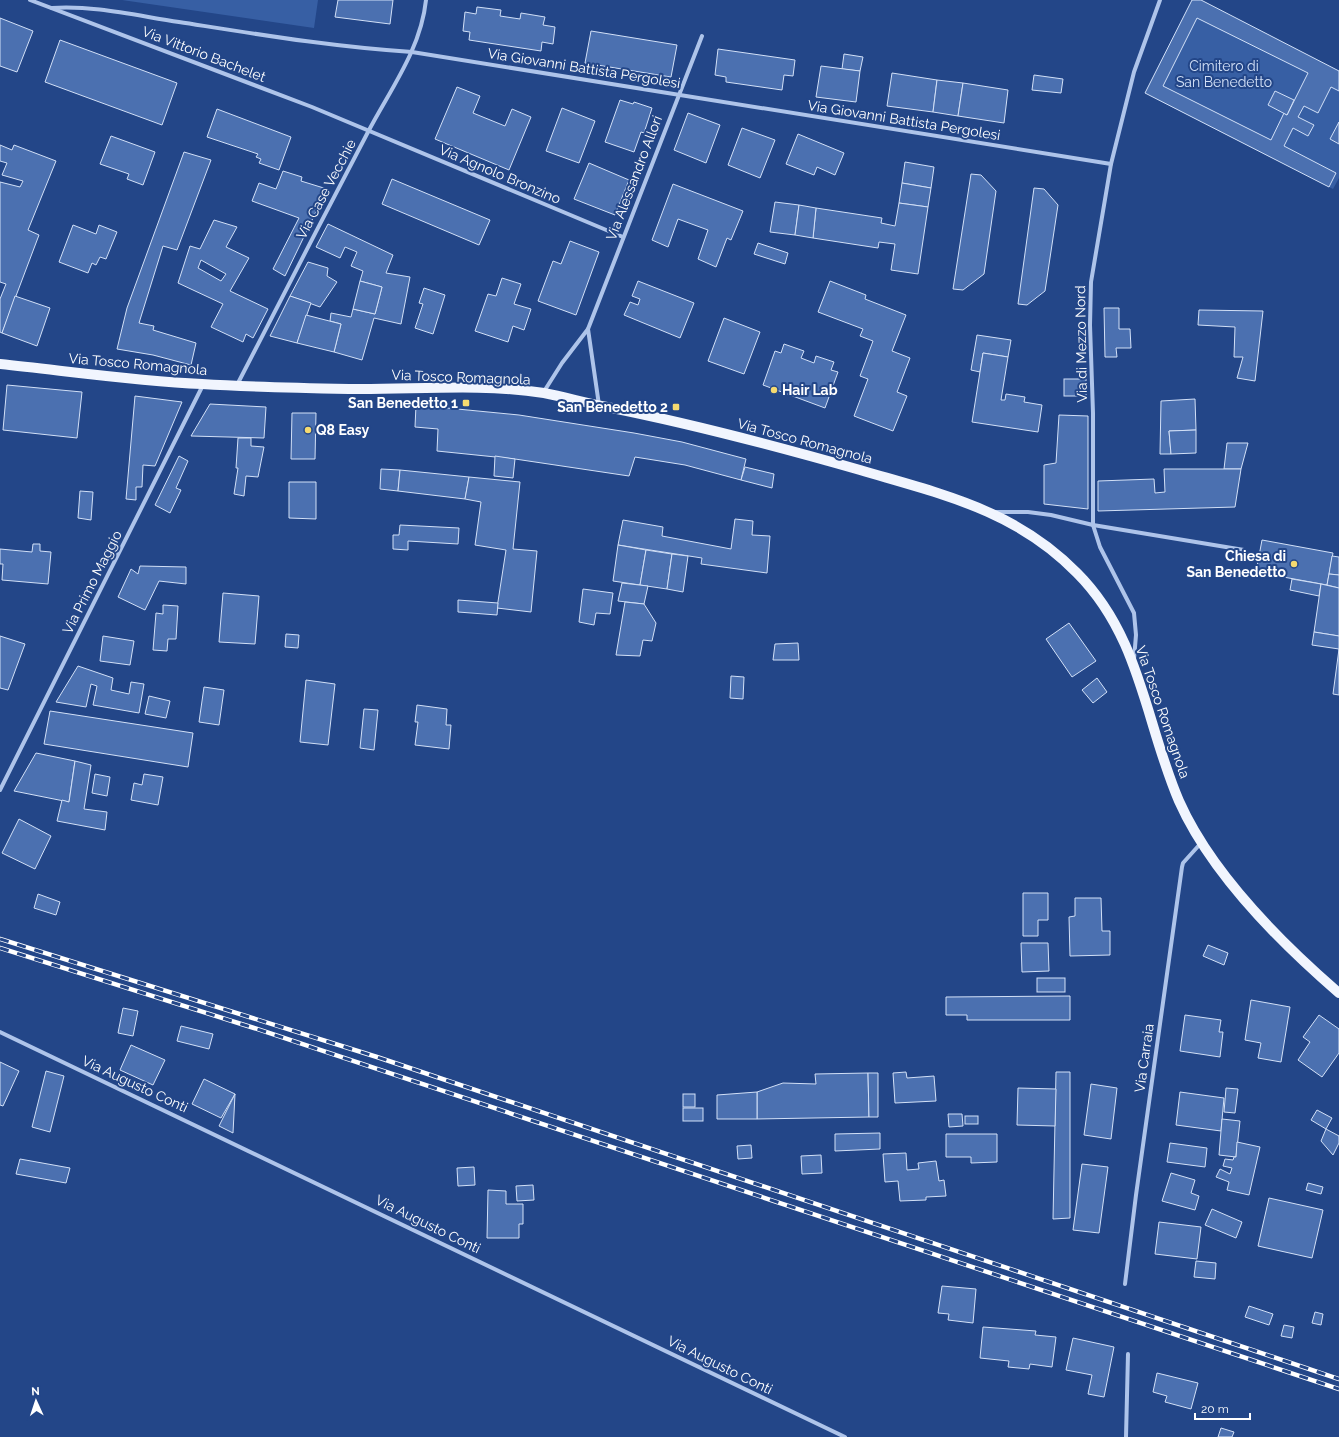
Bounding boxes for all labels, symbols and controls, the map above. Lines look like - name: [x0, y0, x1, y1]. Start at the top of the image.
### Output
- street label: Via Vittorio Bachelet: [140, 23, 268, 85]
- street label: Via Giovanni Battista Pergolesi: [486, 45, 682, 91]
- park label: Cimitero di San Benedetto: [1176, 58, 1272, 90]
- street label: Via Giovanni Battista Pergolesi: [806, 97, 1002, 143]
- street label: Via Alessandro Allori: [603, 113, 665, 243]
- street label: Via Case Vecchie: [293, 136, 359, 242]
- street label: Via Agnolo Bronzino: [437, 141, 563, 207]
- street label: Via di Mezzo Nord: [1072, 285, 1090, 403]
- street label: Via Tosco Romagnola: [68, 350, 208, 378]
- street label: Via Tosco Romagnola: [391, 367, 531, 387]
- place label: Hair Lab: [782, 382, 838, 398]
- marker: Hair Lab: [769, 385, 779, 395]
- place label: San Benedetto 1: [348, 395, 458, 411]
- marker: San Benedetto 1: [461, 398, 471, 408]
- place label: San Benedetto 2: [557, 399, 668, 415]
- marker: San Benedetto 2: [671, 402, 681, 412]
- street label: Via Tosco Romagnola: [736, 415, 874, 467]
- place label: Q8 Easy: [316, 422, 370, 438]
- marker: Q8 Easy: [303, 425, 313, 435]
- street label: Via Primo Maggio: [59, 528, 125, 636]
- place label: Chiesa di San Benedetto: [1186, 548, 1287, 580]
- marker: Chiesa di San Benedetto: [1289, 559, 1299, 569]
- street label: Via Tosco Romagnola: [1133, 644, 1193, 780]
- street label: Via Carraia: [1131, 1023, 1157, 1093]
- street label: Via Augusto Conti: [80, 1052, 190, 1116]
- street label: Via Augusto Conti: [373, 1192, 483, 1256]
- street label: Via Augusto Conti: [665, 1333, 775, 1397]
- north arrow: [16, 1381, 56, 1421]
- text: N: [31, 1385, 40, 1398]
- scale bar: [1195, 1395, 1250, 1421]
- text: 20 m: [1201, 1402, 1229, 1416]

